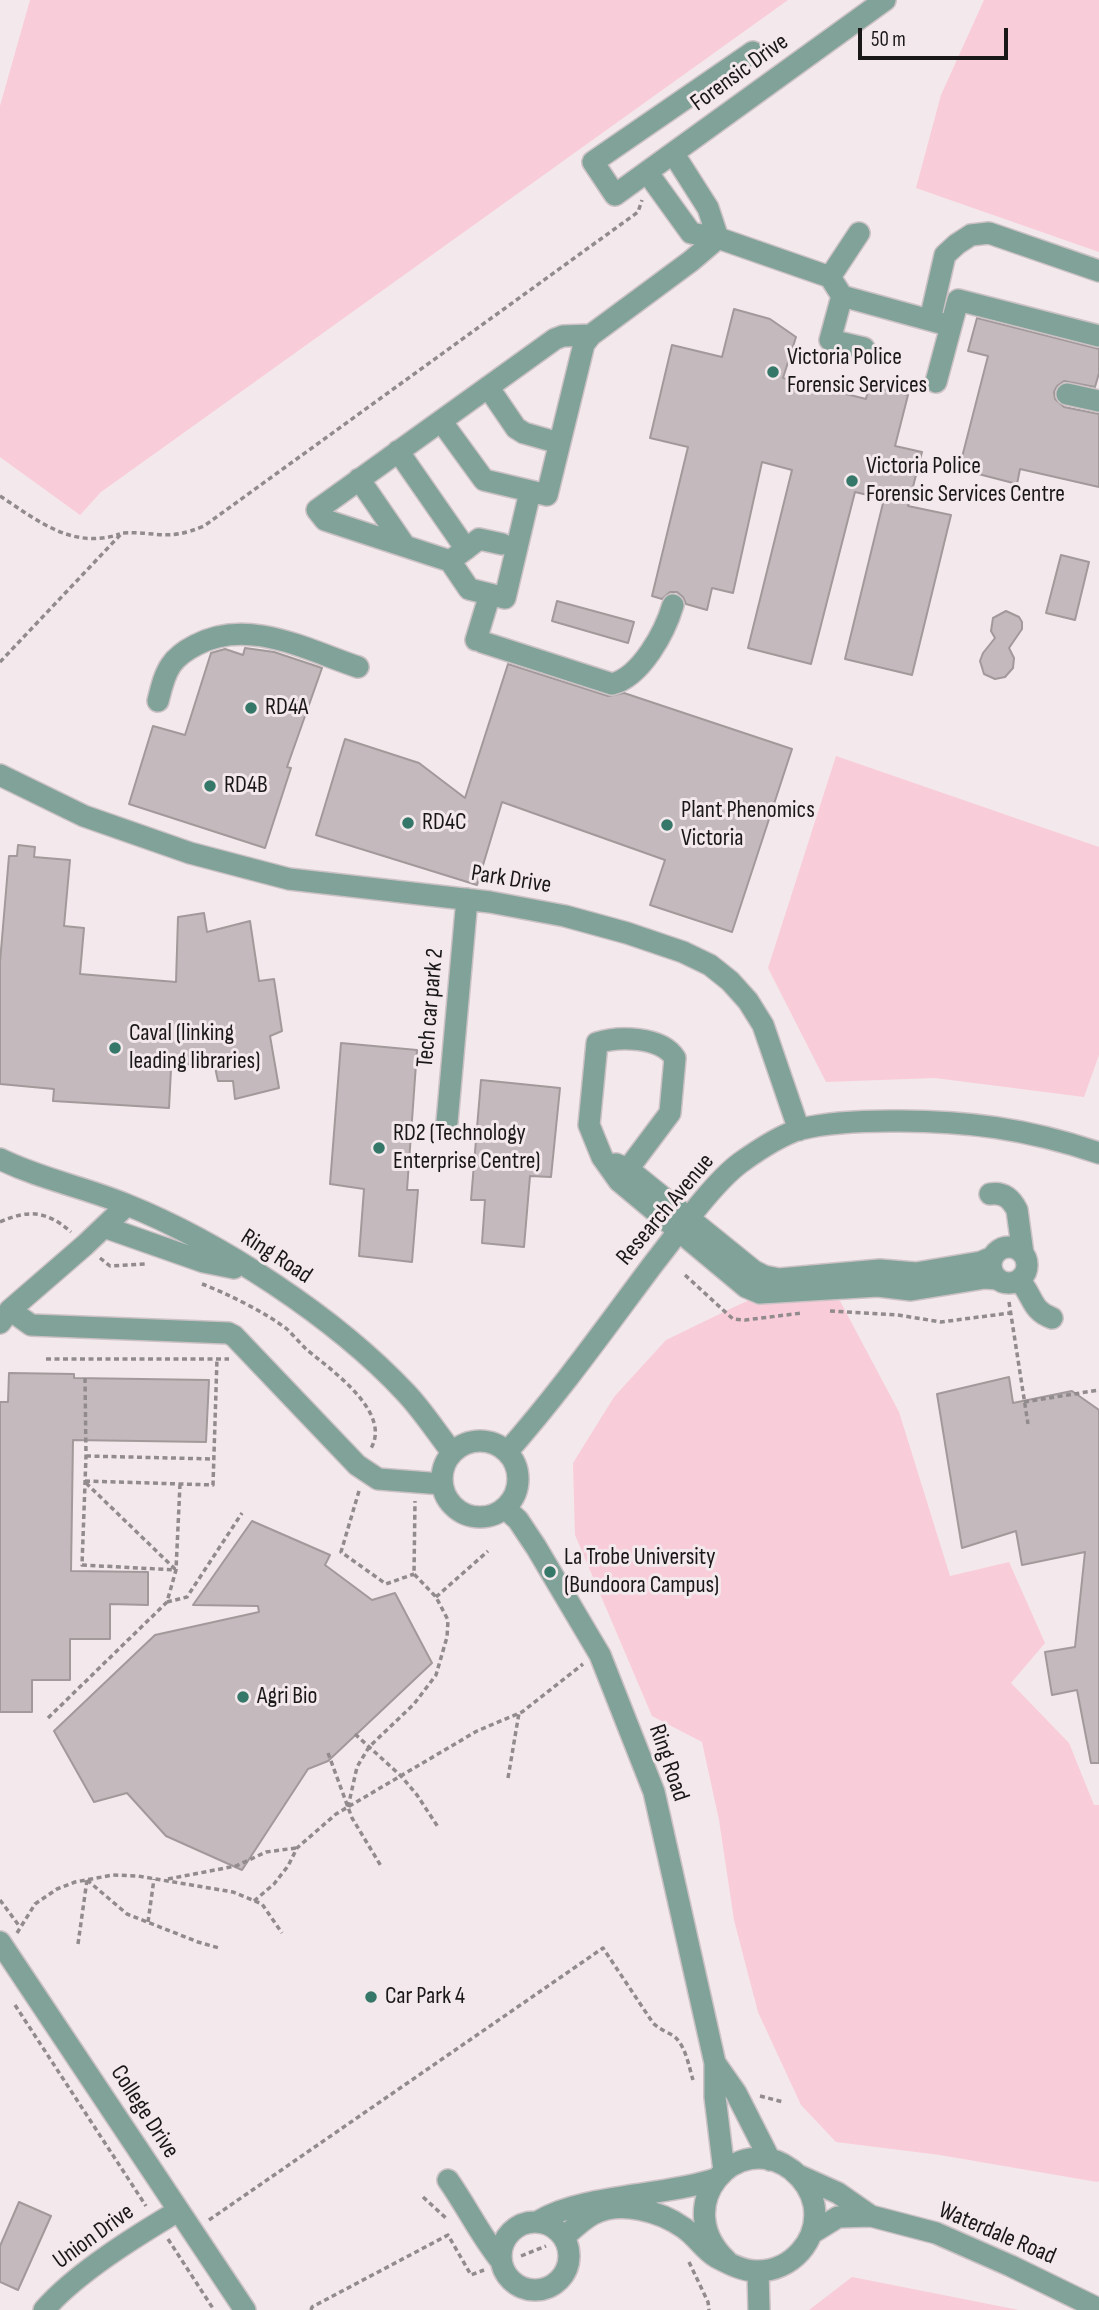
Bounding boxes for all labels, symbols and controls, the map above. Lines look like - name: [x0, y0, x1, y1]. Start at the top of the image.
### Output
- scale bar: [861, 14, 1012, 58]
- text: 50 m: [871, 27, 906, 52]
- street label: Forensic Drive: [686, 28, 794, 118]
- place label: Victoria Police Forensic Services: [787, 344, 927, 400]
- marker: Victoria Police Forensic Services: [765, 364, 781, 380]
- place label: Victoria Police Forensic Services Centre: [866, 453, 1065, 509]
- marker: Victoria Police Forensic Services Centre: [844, 473, 860, 489]
- place label: RD4A: [265, 694, 308, 722]
- marker: RD4A: [243, 700, 259, 716]
- place label: RD4B: [224, 772, 268, 800]
- marker: RD4B: [202, 778, 218, 794]
- place label: Plant Phenomics Victoria: [681, 797, 815, 853]
- place label: RD4C: [422, 809, 467, 837]
- marker: RD4C: [400, 815, 416, 831]
- marker: Plant Phenomics Victoria: [659, 817, 675, 833]
- street label: Park Drive: [469, 859, 553, 901]
- street label: Tech car park 2: [411, 947, 451, 1069]
- place label: Caval (linking leading libraries): [129, 1020, 260, 1076]
- marker: Caval (linking leading libraries): [107, 1040, 123, 1056]
- place label: RD2 (Technology Enterprise Centre): [393, 1120, 541, 1176]
- marker: RD2 (Technology Enterprise Centre): [371, 1140, 387, 1156]
- street label: Research Avenue: [611, 1148, 721, 1272]
- street label: Ring Road: [235, 1223, 317, 1291]
- place label: La Trobe University (Bundoora Campus): [564, 1544, 719, 1600]
- marker: La Trobe University (Bundoora Campus): [542, 1564, 558, 1580]
- place label: Agri Bio: [257, 1683, 317, 1711]
- marker: Agri Bio: [235, 1689, 251, 1705]
- street label: Ring Road: [641, 1721, 695, 1805]
- place label: Car Park 4: [385, 1983, 465, 2011]
- marker: Car Park 4: [363, 1989, 379, 2005]
- street label: College Drive: [103, 2060, 185, 2164]
- street label: Waterdale Road: [934, 2196, 1060, 2272]
- street label: Union Drive: [48, 2198, 140, 2276]

